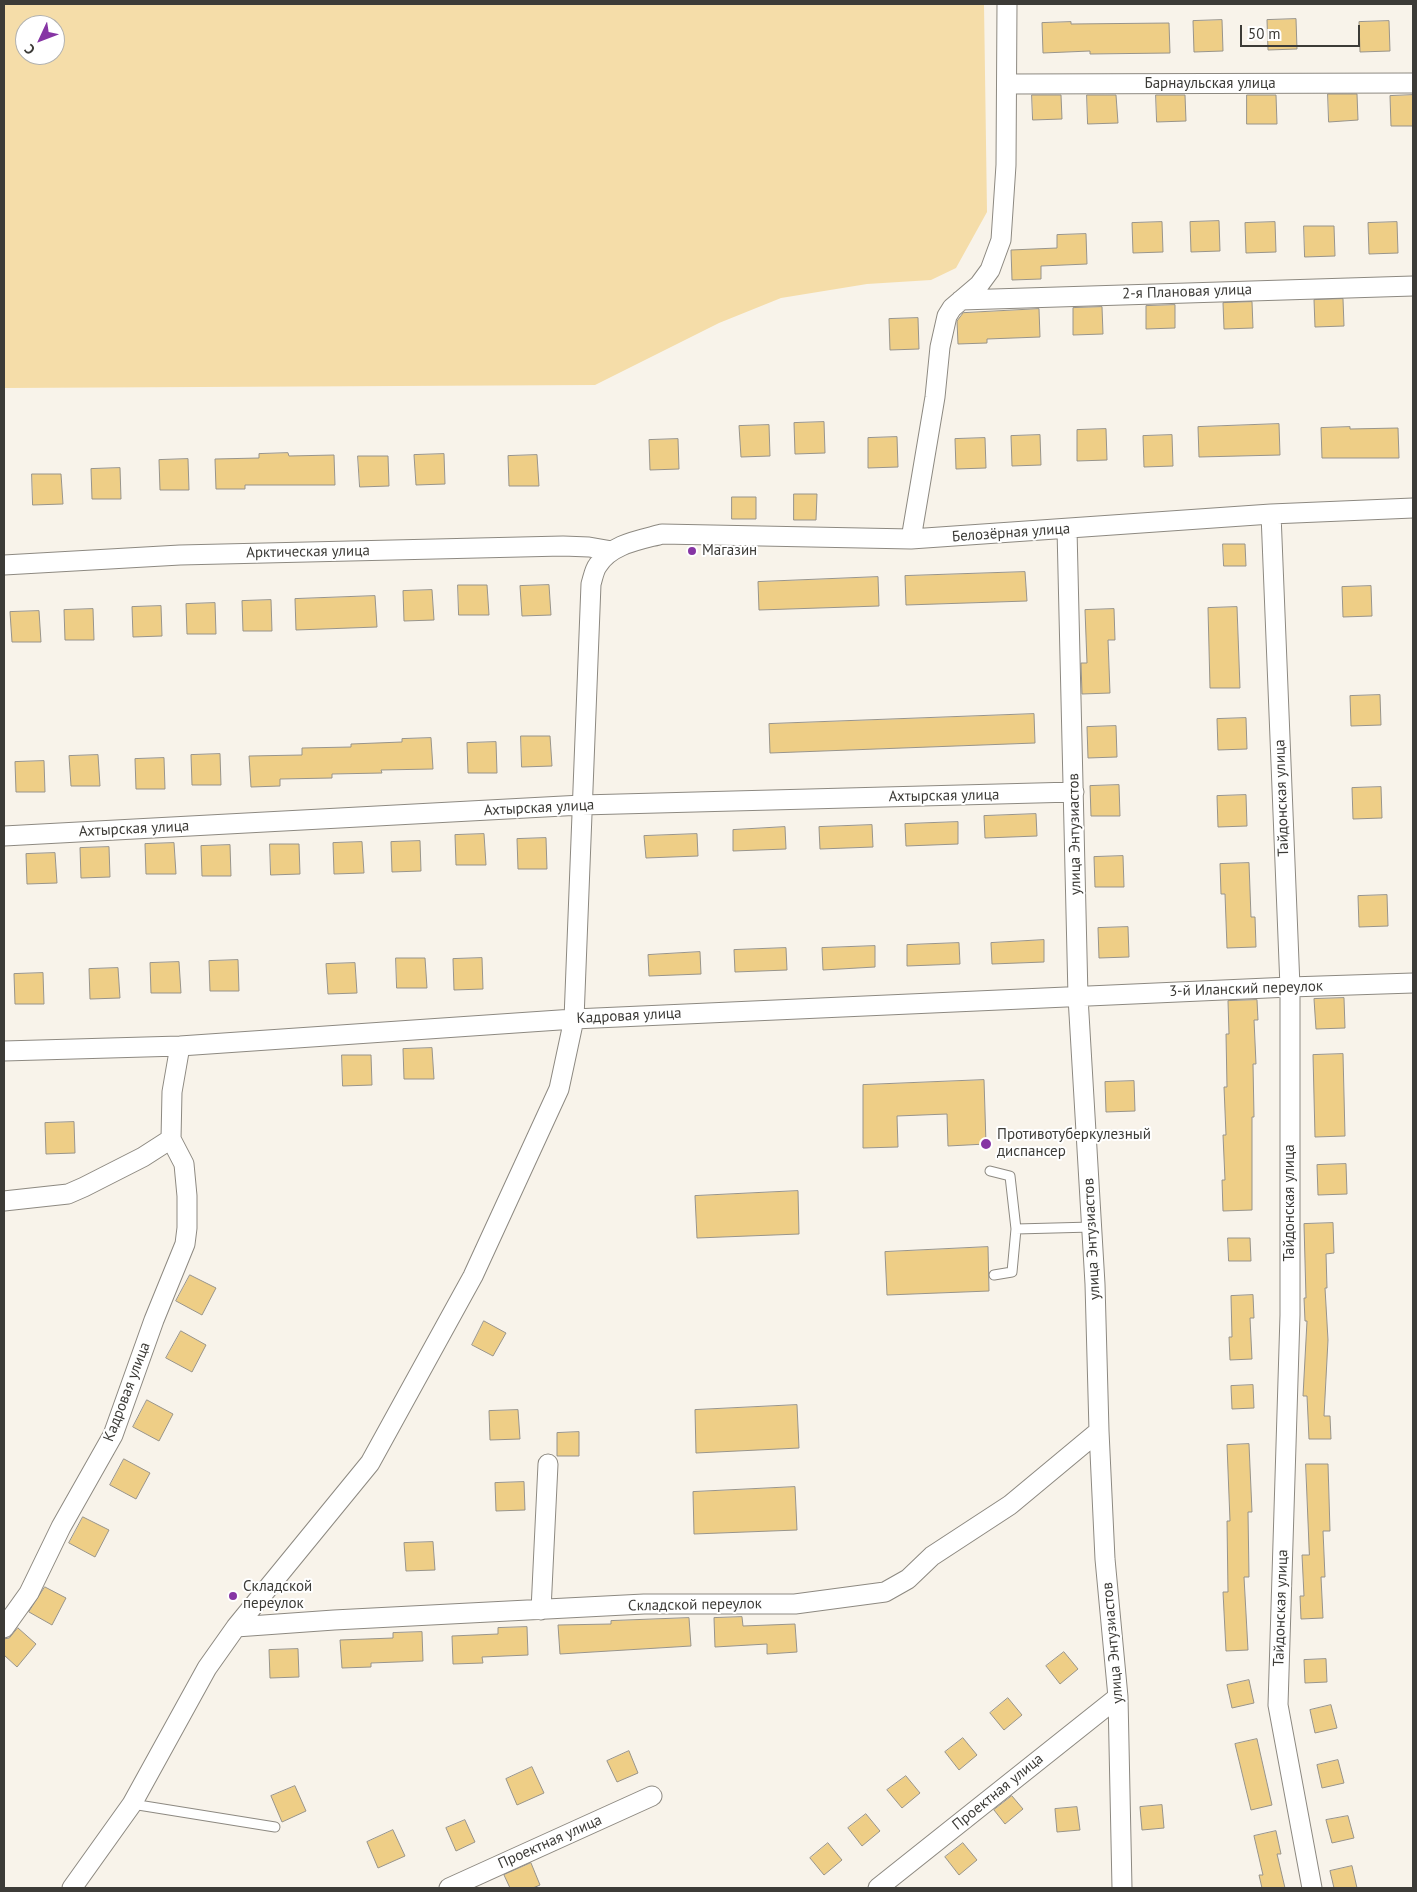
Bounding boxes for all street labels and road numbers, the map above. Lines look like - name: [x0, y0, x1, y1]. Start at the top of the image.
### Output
- street label: Барнаульская улица: [1144, 75, 1276, 93]
- street label: 2-я Плановая улица: [1122, 281, 1252, 303]
- street label: Белозёрная улица: [951, 520, 1071, 546]
- street label: Арктическая улица: [246, 542, 370, 562]
- street label: Тайдонская улица: [1271, 739, 1293, 857]
- street label: улица Энтузиастов: [1065, 773, 1085, 895]
- street label: Ахтырская улица: [888, 786, 1000, 806]
- street label: Ахтырская улица: [483, 796, 595, 820]
- street label: Ахтырская улица: [78, 817, 190, 841]
- street label: 3-й Иланский переулок: [1169, 977, 1323, 1001]
- street label: Кадровая улица: [576, 1004, 682, 1028]
- street label: Тайдонская улица: [1281, 1144, 1299, 1262]
- street label: улица Энтузиастов: [1080, 1178, 1104, 1300]
- street label: Кадровая улица: [100, 1340, 154, 1444]
- street label: Тайдонская улица: [1270, 1549, 1292, 1667]
- street label: улица Энтузиастов: [1099, 1581, 1127, 1705]
- street label: Складской переулок: [628, 1595, 762, 1615]
- street label: Проектная улица: [949, 1750, 1047, 1834]
- street label: Проектная улица: [495, 1811, 605, 1873]

